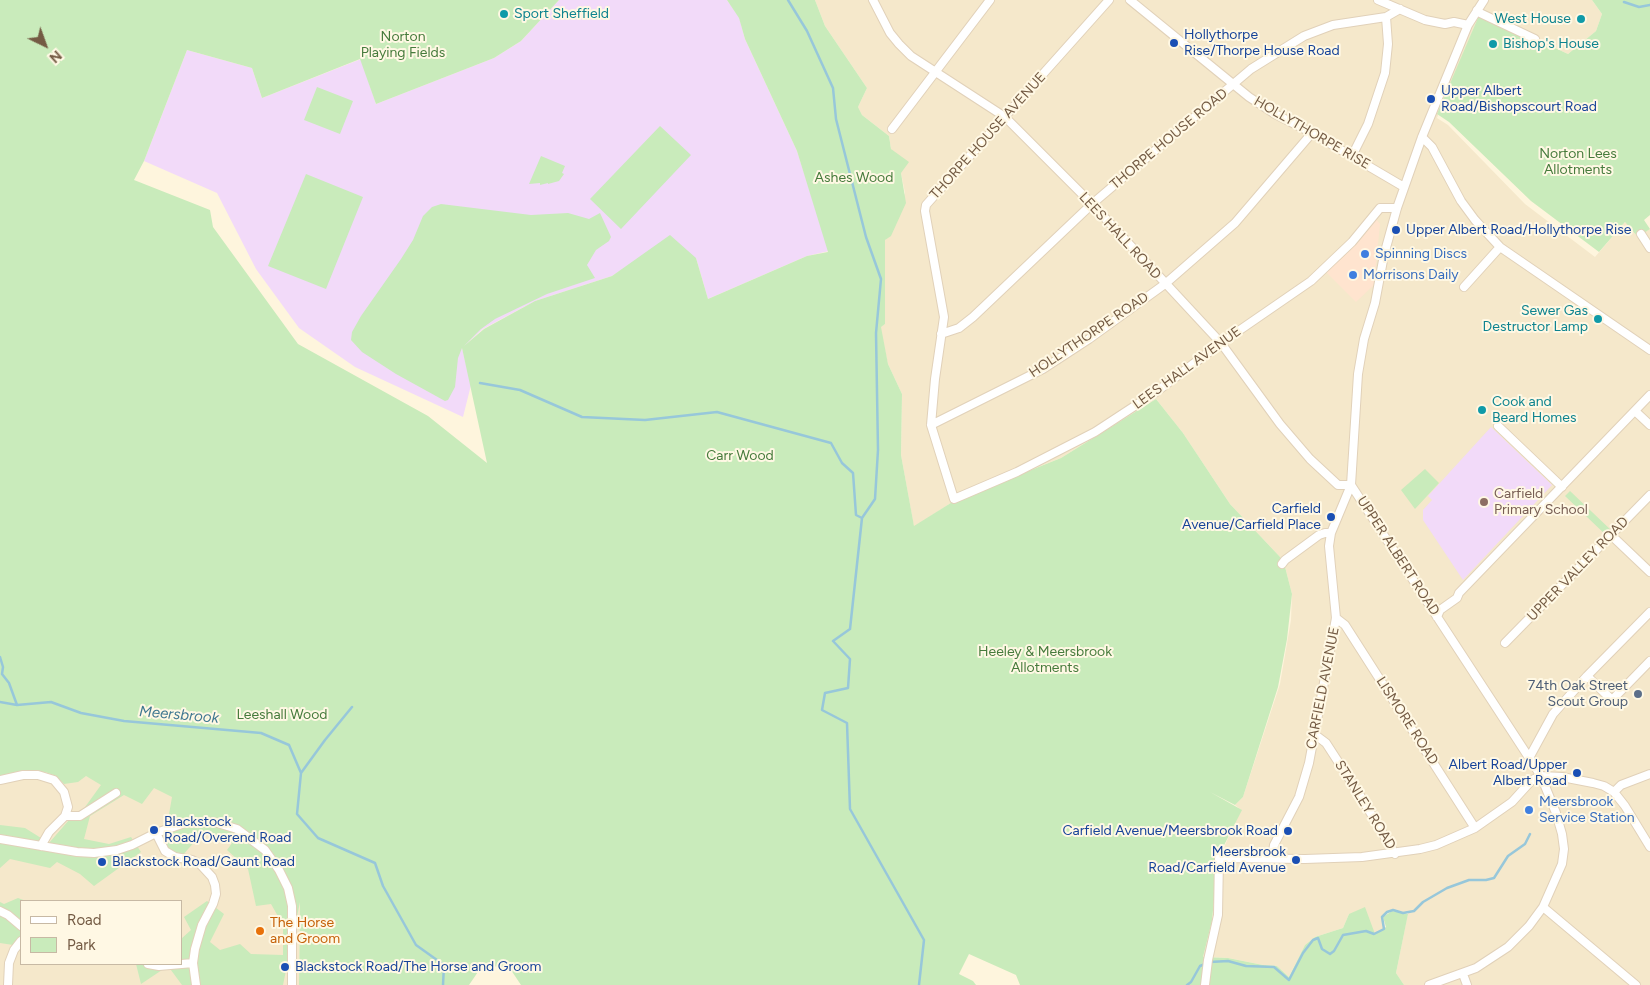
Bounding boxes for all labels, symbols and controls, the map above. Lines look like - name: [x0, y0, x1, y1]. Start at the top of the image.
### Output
- place label: Sport Sheffield: [514, 6, 609, 22]
- marker: Sport Sheffield: [498, 8, 510, 20]
- place label: West House: [1495, 11, 1571, 27]
- marker: West House: [1575, 13, 1587, 25]
- north arrow: [20, 20, 70, 70]
- place label: Hollythorpe Rise/Thorpe House Road: [1184, 27, 1340, 59]
- park label: Norton Playing Fields: [361, 29, 445, 62]
- place label: Bishop's House: [1503, 36, 1599, 52]
- marker: Hollythorpe Rise/Thorpe House Road: [1168, 37, 1180, 49]
- marker: Bishop's House: [1487, 38, 1499, 50]
- text: N: [46, 47, 65, 66]
- street label: THORPE HOUSE AVENUE: [926, 69, 1050, 203]
- place label: Upper Albert Road/Bishopscourt Road: [1441, 83, 1597, 115]
- street label: THORPE HOUSE ROAD: [1107, 85, 1231, 193]
- street label: HOLLYTHORPE RISE: [1251, 93, 1373, 173]
- marker: Upper Albert Road/Bishopscourt Road: [1425, 93, 1437, 105]
- park label: Norton Lees Allotments: [1539, 146, 1617, 178]
- park label: Ashes Wood: [815, 170, 893, 186]
- street label: LEES HALL ROAD: [1075, 189, 1165, 283]
- place label: Upper Albert Road/Hollythorpe Rise: [1406, 222, 1632, 238]
- marker: Upper Albert Road/Hollythorpe Rise: [1390, 224, 1402, 236]
- place label: Spinning Discs: [1375, 246, 1467, 262]
- marker: Spinning Discs: [1359, 248, 1371, 260]
- place label: Morrisons Daily: [1363, 267, 1459, 283]
- marker: Morrisons Daily: [1347, 269, 1359, 281]
- street label: HOLLYTHORPE ROAD: [1026, 289, 1152, 381]
- place label: Sewer Gas Destructor Lamp: [1483, 303, 1588, 336]
- marker: Sewer Gas Destructor Lamp: [1592, 313, 1604, 325]
- street label: LEES HALL AVENUE: [1130, 323, 1244, 413]
- place label: Cook and Beard Homes: [1492, 394, 1576, 427]
- marker: Cook and Beard Homes: [1476, 404, 1488, 416]
- park label: Carr Wood: [706, 448, 774, 464]
- place label: Carfield Primary School: [1494, 486, 1588, 518]
- street label: UPPER ALBERT ROAD: [1353, 493, 1443, 619]
- marker: Carfield Primary School: [1478, 496, 1490, 508]
- place label: Carfield Avenue/Carfield Place: [1182, 501, 1321, 534]
- marker: Carfield Avenue/Carfield Place: [1325, 511, 1337, 523]
- street label: UPPER VALLEY ROAD: [1524, 513, 1632, 625]
- street label: CARFIELD AVENUE: [1303, 625, 1343, 751]
- park label: Heeley & Meersbrook Allotments: [978, 644, 1112, 676]
- street label: LISMORE ROAD: [1372, 674, 1442, 768]
- place label: 74th Oak Street Scout Group: [1528, 678, 1628, 710]
- marker: 74th Oak Street Scout Group: [1632, 688, 1644, 700]
- water label: Meersbrook: [138, 703, 220, 727]
- park label: Leeshall Wood: [237, 707, 327, 723]
- street label: STANLEY ROAD: [1331, 757, 1399, 853]
- place label: Albert Road/Upper Albert Road: [1449, 757, 1567, 790]
- marker: Albert Road/Upper Albert Road: [1571, 767, 1583, 779]
- place label: Meersbrook Service Station: [1539, 794, 1635, 826]
- marker: Meersbrook Service Station: [1523, 804, 1535, 816]
- place label: Blackstock Road/Overend Road: [164, 814, 291, 846]
- place label: Carfield Avenue/Meersbrook Road: [1062, 823, 1278, 839]
- marker: Blackstock Road/Overend Road: [148, 824, 160, 836]
- marker: Carfield Avenue/Meersbrook Road: [1282, 825, 1294, 837]
- place label: Meersbrook Road/Carfield Avenue: [1148, 844, 1286, 876]
- place label: Blackstock Road/Gaunt Road: [112, 854, 295, 870]
- marker: Meersbrook Road/Carfield Avenue: [1290, 854, 1302, 866]
- marker: Blackstock Road/Gaunt Road: [96, 856, 108, 868]
- legend: [20, 900, 182, 965]
- text: Road: [67, 911, 102, 929]
- place label: The Horse and Groom: [270, 915, 340, 948]
- marker: The Horse and Groom: [254, 925, 266, 937]
- text: Park: [67, 936, 96, 954]
- place label: Blackstock Road/The Horse and Groom: [295, 959, 541, 975]
- marker: Blackstock Road/The Horse and Groom: [279, 961, 291, 973]

